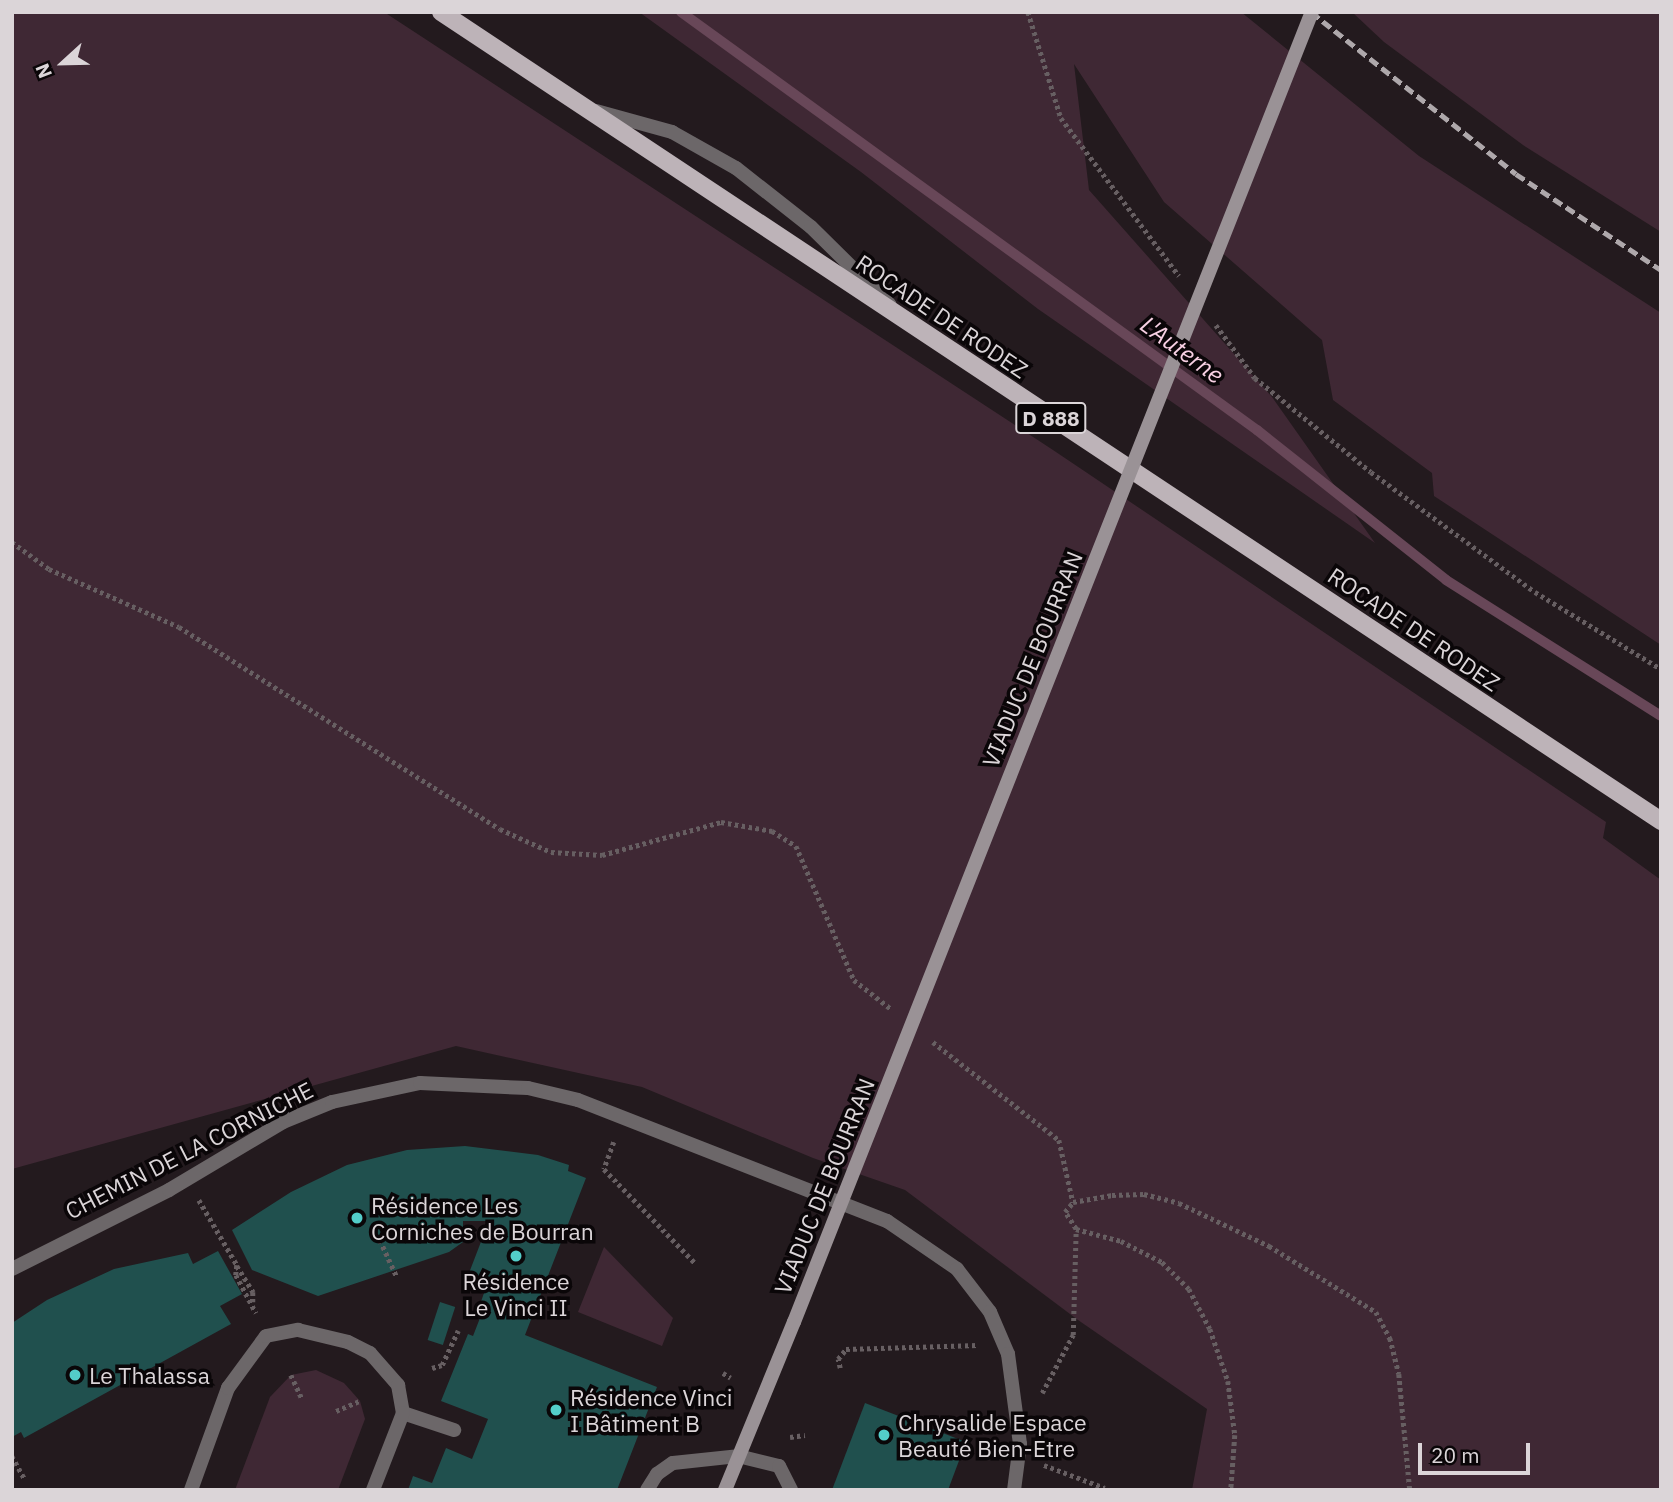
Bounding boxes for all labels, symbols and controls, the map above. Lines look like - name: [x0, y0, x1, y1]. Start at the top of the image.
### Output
- north arrow: [28, 28, 98, 98]
- text: N: [30, 60, 57, 82]
- street label: ROCADE DE RODEZ: [851, 248, 1033, 384]
- water label: L'Auterne: [1135, 310, 1229, 390]
- road number: D 888: [1014, 400, 1088, 436]
- street label: VIADUC DE BOURRAN: [976, 547, 1088, 771]
- street label: ROCADE DE RODEZ: [1323, 561, 1505, 697]
- street label: VIADUC DE BOURRAN: [768, 1074, 880, 1298]
- street label: CHEMIN DE LA CORNICHE: [61, 1075, 317, 1225]
- place label: Résidence Les Corniches de Bourran: [371, 1191, 594, 1245]
- marker: Résidence Les Corniches de Bourran: [349, 1210, 365, 1226]
- marker: Résidence Le Vinci II: [508, 1248, 524, 1264]
- place label: Résidence Le Vinci II: [462, 1267, 570, 1321]
- place label: Le Thalassa: [89, 1361, 210, 1389]
- marker: Le Thalassa: [67, 1367, 83, 1383]
- place label: Résidence Vinci I Bâtiment B: [570, 1383, 733, 1437]
- marker: Résidence Vinci I Bâtiment B: [548, 1402, 564, 1418]
- place label: Chrysalide Espace Beauté Bien-Etre: [898, 1408, 1087, 1462]
- marker: Chrysalide Espace Beauté Bien-Etre: [876, 1427, 892, 1443]
- scale bar: [1421, 1428, 1533, 1472]
- text: 20 m: [1431, 1441, 1480, 1469]

